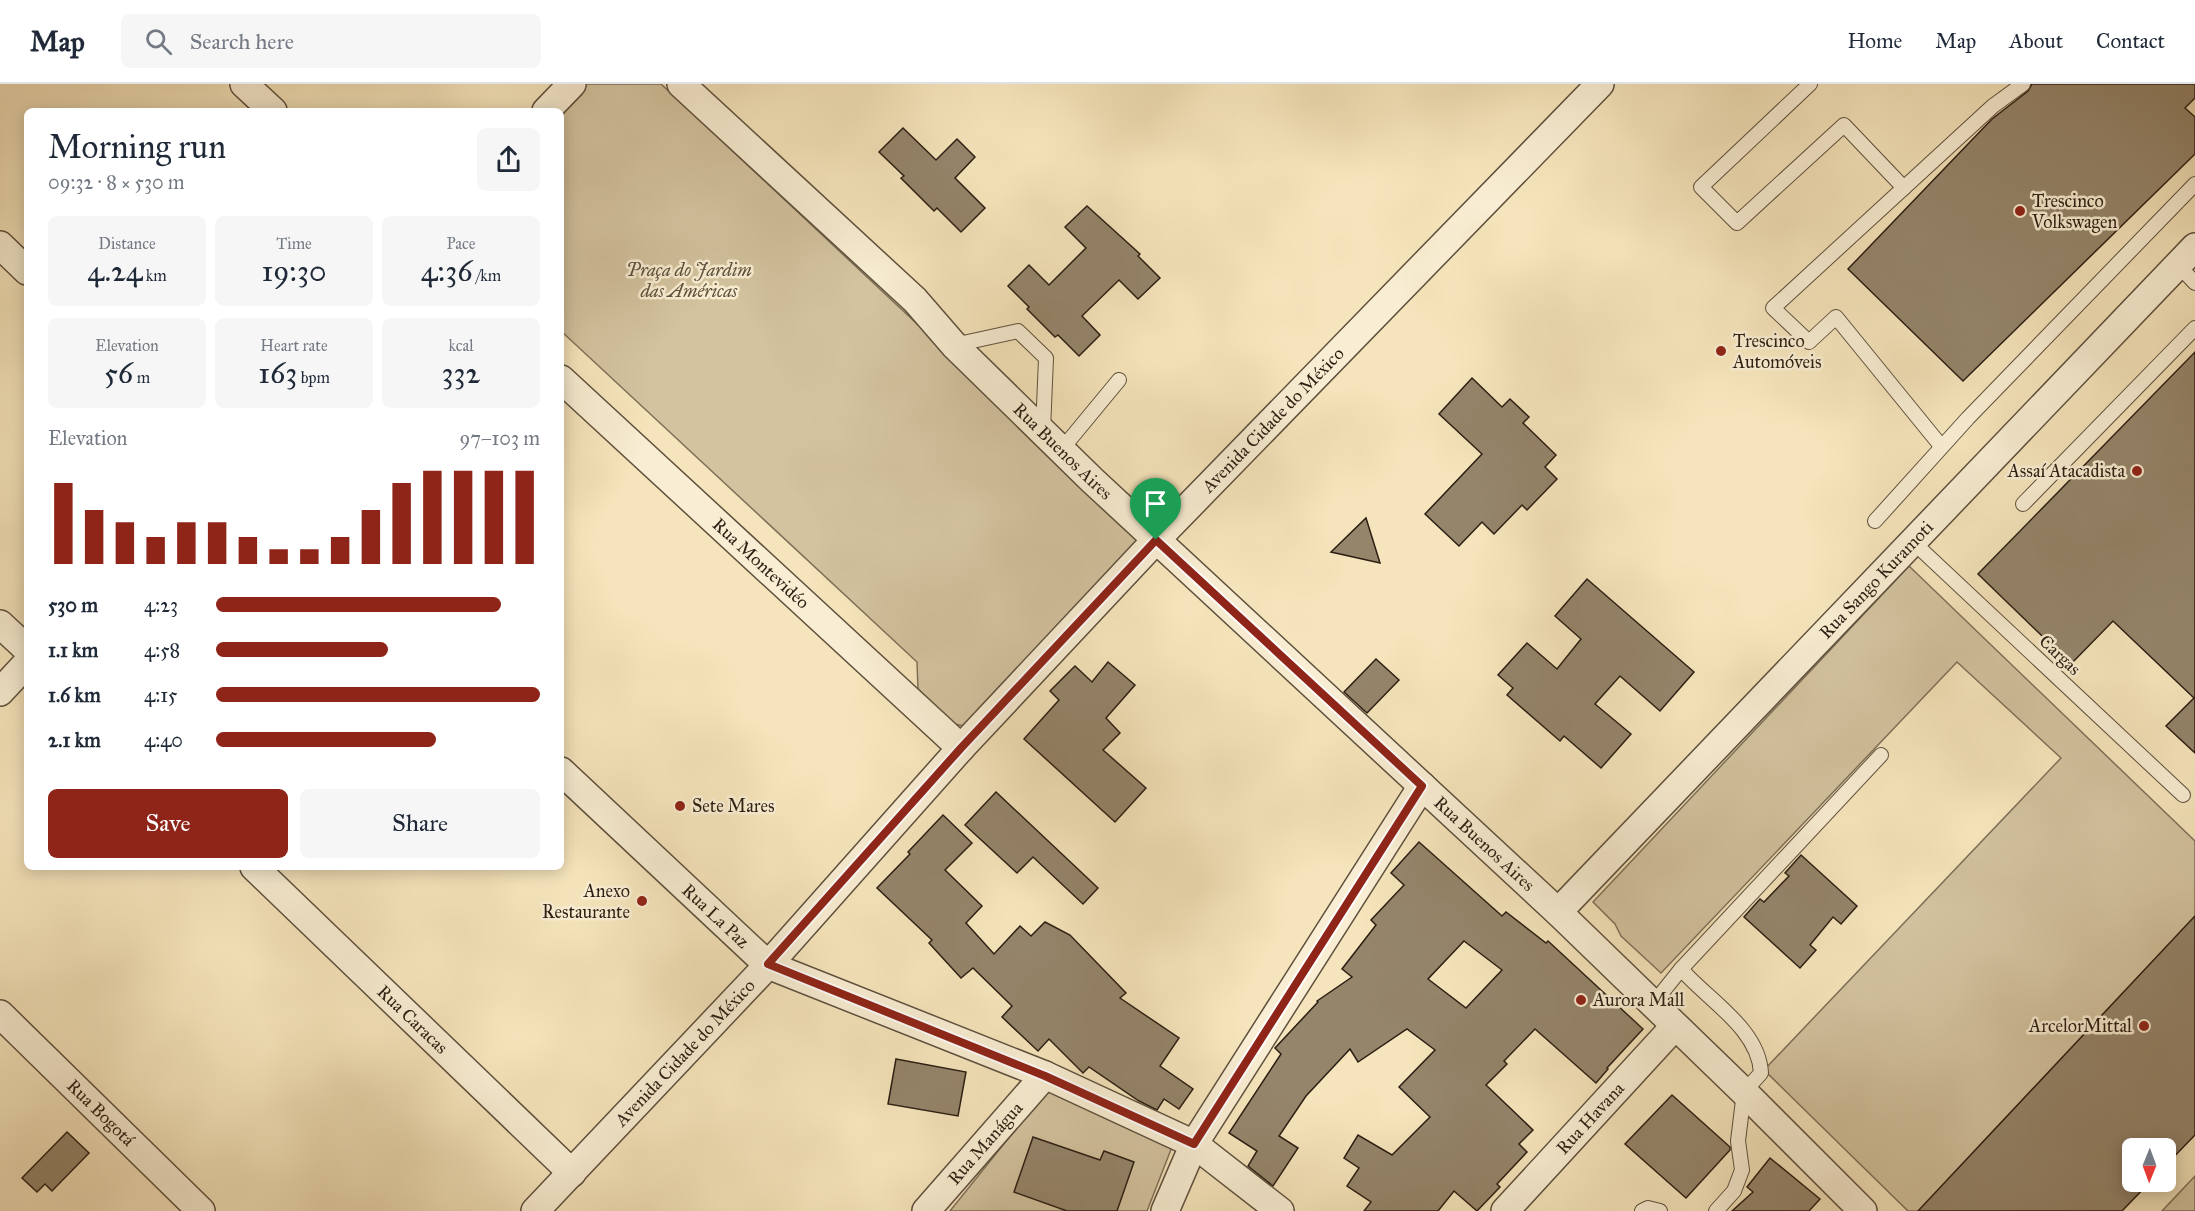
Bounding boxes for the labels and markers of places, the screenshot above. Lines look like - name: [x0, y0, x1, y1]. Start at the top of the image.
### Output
- place label: Trescinco Volkswagen: [2031, 190, 2117, 234]
- marker: Trescinco Volkswagen: [2013, 204, 2027, 218]
- place label: Trescinco Automóveis: [1732, 330, 1822, 373]
- marker: Trescinco Automóveis: [1714, 344, 1728, 358]
- place label: Assaí Atacadista: [2007, 460, 2125, 482]
- marker: Assaí Atacadista: [2130, 464, 2144, 478]
- pin: [1130, 478, 1181, 540]
- place label: Sete Mares: [692, 795, 774, 817]
- marker: Sete Mares: [673, 799, 687, 813]
- place label: Anexo Restaurante: [542, 880, 630, 923]
- marker: Anexo Restaurante: [635, 894, 649, 908]
- place label: Aurora Mall: [1592, 989, 1685, 1011]
- marker: Aurora Mall: [1574, 993, 1588, 1007]
- place label: ArcelorMittal: [2028, 1015, 2132, 1037]
- marker: ArcelorMittal: [2137, 1019, 2151, 1033]

